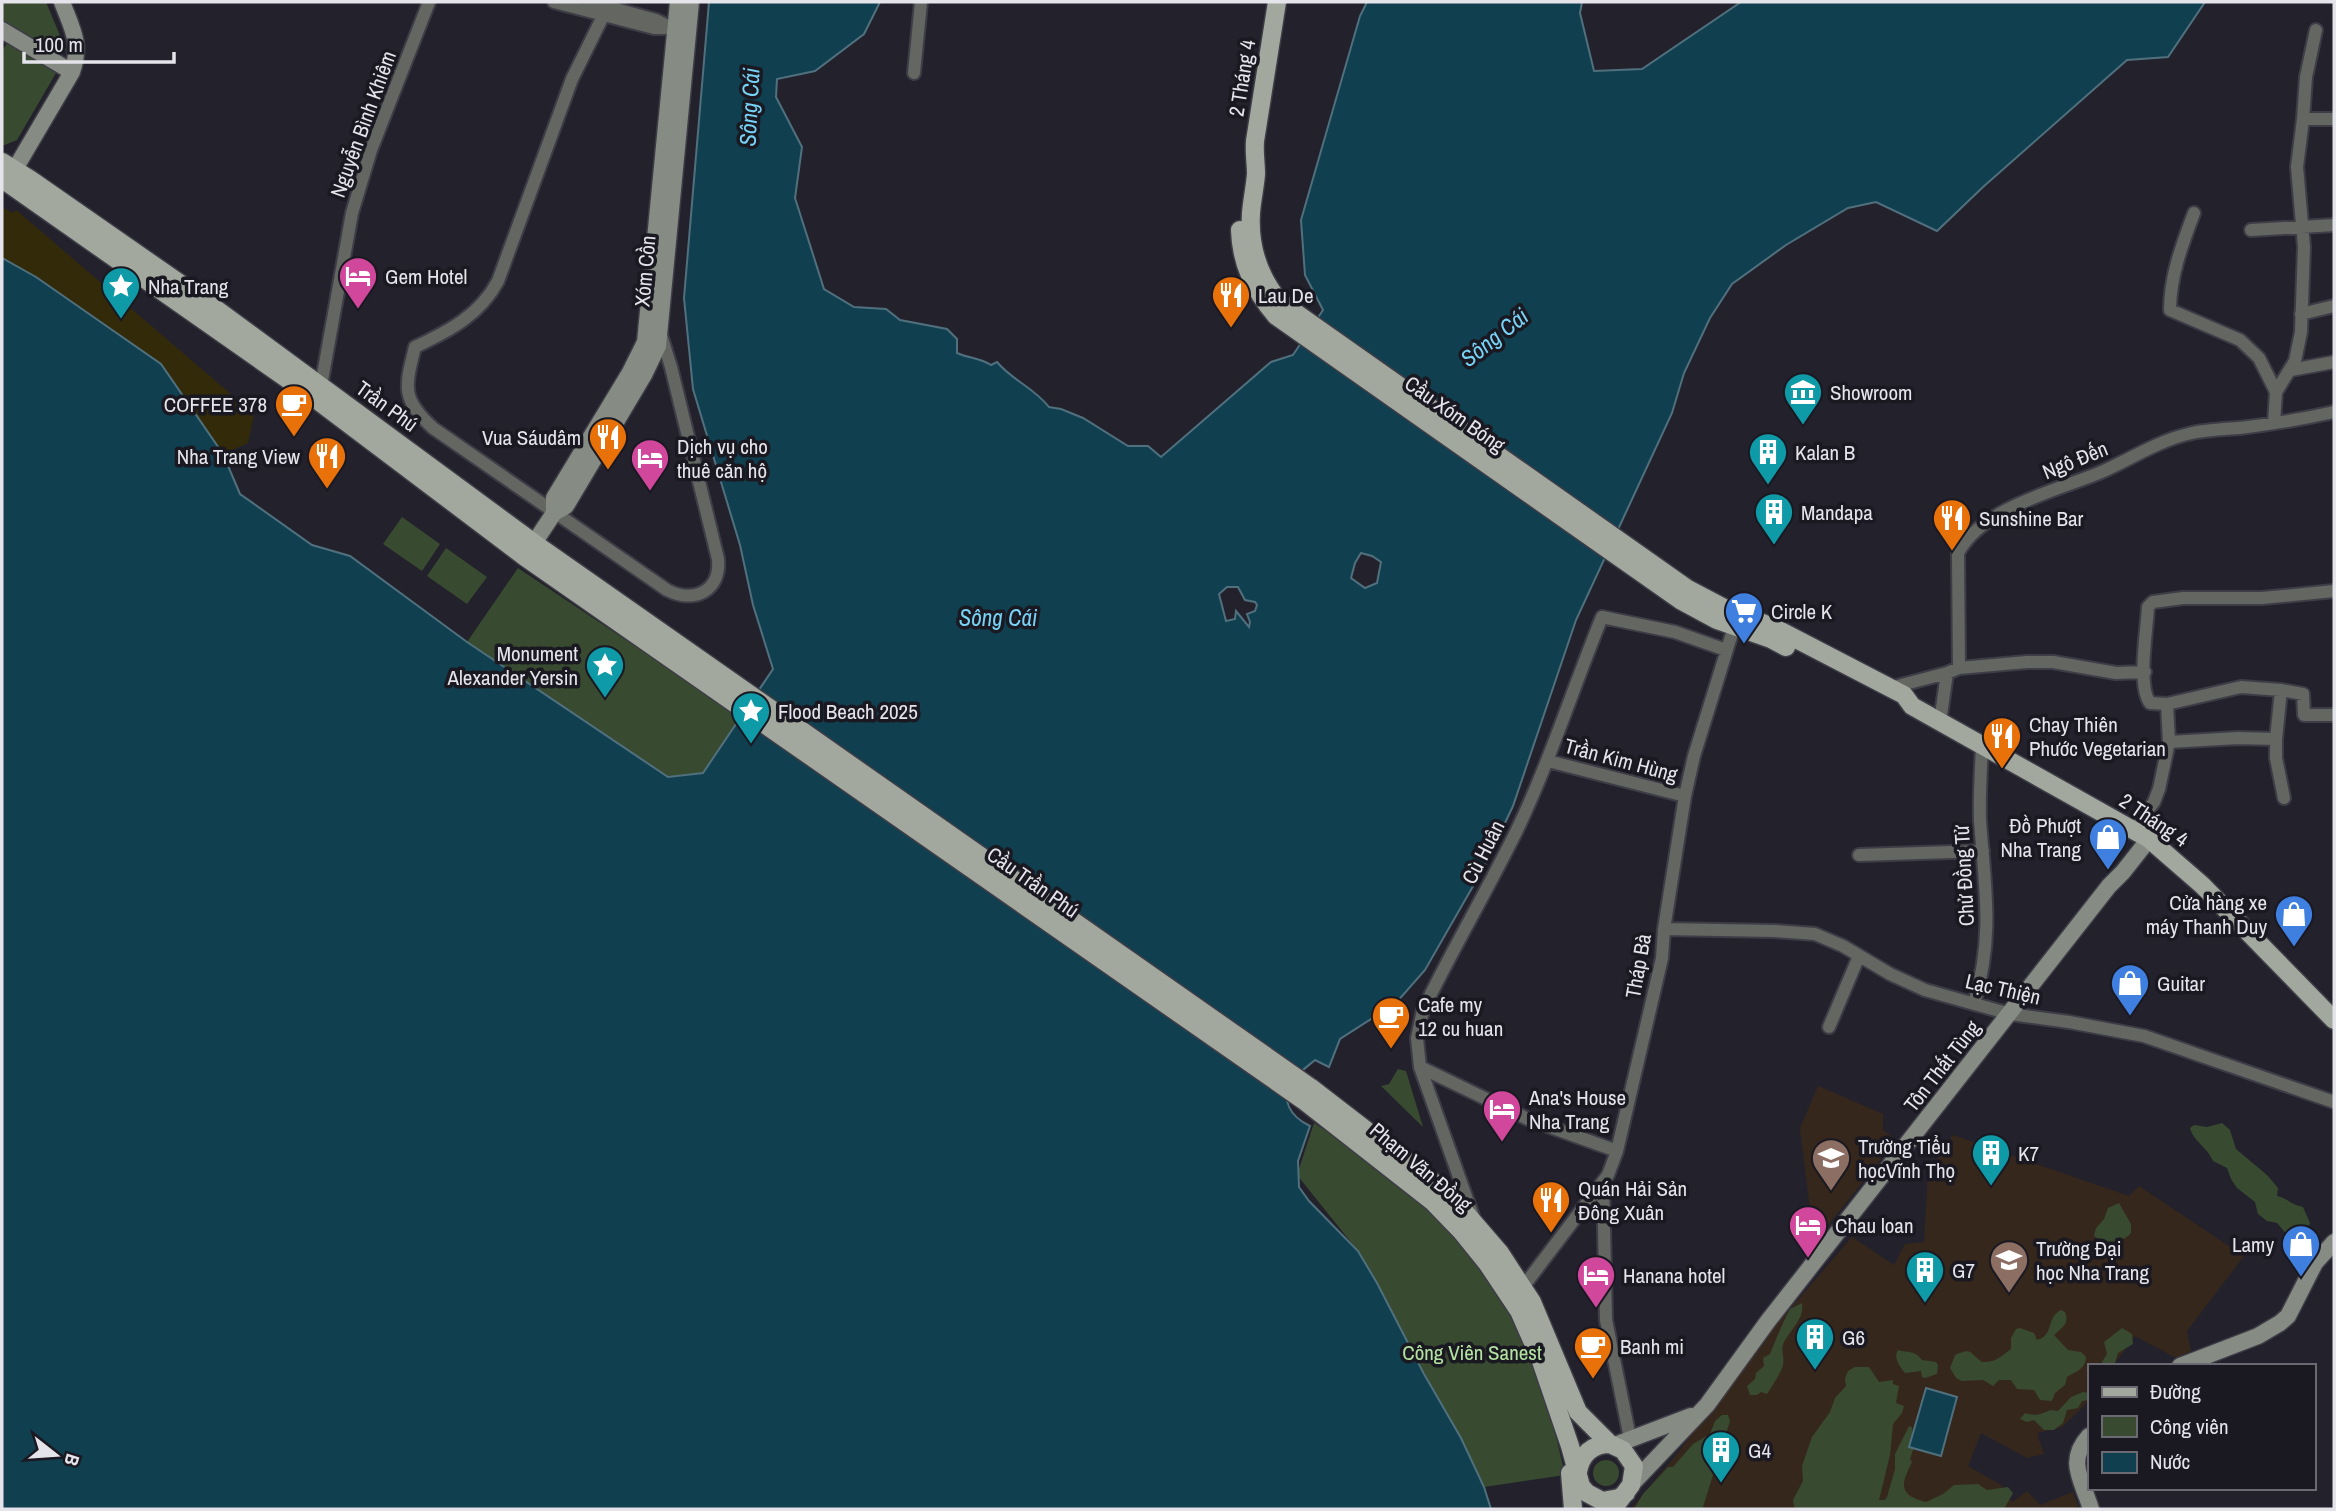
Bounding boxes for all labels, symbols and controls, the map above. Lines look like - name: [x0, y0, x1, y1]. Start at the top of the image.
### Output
- scale bar: [24, 21, 175, 65]
- text: 100 m: [35, 30, 83, 59]
- street label: 2 Tháng 4: [1222, 37, 1262, 118]
- street label: Nguyễn Bình Khiêm: [323, 47, 403, 201]
- water label: Sông Cái: [731, 66, 767, 147]
- street label: Xóm Cồn: [627, 234, 663, 308]
- hotel icon: Gem Hotel: [337, 255, 379, 310]
- place label: Gem Hotel: [385, 262, 467, 291]
- place icon: Nha Trang: [100, 265, 142, 320]
- place label: Nha Trang: [148, 272, 229, 301]
- restaurant icon: Lau De: [1210, 274, 1252, 329]
- place label: Lau De: [1258, 281, 1314, 310]
- water label: Sông Cái: [1453, 300, 1535, 373]
- street label: Cầu Xóm Bóng: [1399, 369, 1511, 459]
- museum icon: Showroom: [1782, 371, 1824, 426]
- street label: Trần Phú: [350, 374, 424, 438]
- place label: Showroom: [1830, 378, 1912, 407]
- cafe icon: COFFEE 378: [273, 383, 315, 438]
- place label: COFFEE 378: [164, 390, 267, 419]
- restaurant icon: Vua Sáudâm: [587, 416, 629, 471]
- place label: Vua Sáudâm: [482, 423, 581, 452]
- building icon: Kalan B: [1747, 431, 1789, 486]
- place label: Dịch vụ cho thuê căn hộ: [677, 432, 768, 485]
- street label: Ngô Đến: [2038, 434, 2112, 486]
- restaurant icon: Nha Trang View: [306, 435, 348, 490]
- hotel icon: Dịch vụ cho thuê căn hộ: [629, 437, 671, 492]
- place label: Kalan B: [1795, 438, 1855, 467]
- place label: Nha Trang View: [177, 442, 301, 471]
- building icon: Mandapa: [1753, 491, 1795, 546]
- restaurant icon: Sunshine Bar: [1931, 497, 1973, 552]
- place label: Mandapa: [1801, 498, 1873, 527]
- place label: Sunshine Bar: [1979, 504, 2084, 533]
- supermarket icon: Circle K: [1723, 590, 1765, 645]
- place label: Circle K: [1771, 597, 1833, 626]
- water label: Sông Cái: [959, 602, 1038, 633]
- place label: Monument Alexander Yersin: [447, 639, 578, 692]
- place icon: Monument Alexander Yersin: [584, 644, 626, 699]
- place icon: Flood Beach 2025: [730, 690, 772, 745]
- place label: Flood Beach 2025: [778, 697, 918, 726]
- place label: Chay Thiên Phước Vegetarian: [2029, 710, 2166, 763]
- restaurant icon: Chay Thiên Phước Vegetarian: [1981, 715, 2023, 770]
- street label: Trần Kim Hùng: [1561, 731, 1681, 789]
- street label: 2 Tháng 4: [2114, 786, 2194, 854]
- place label: Đồ Phượt Nha Trang: [2001, 811, 2081, 864]
- street label: Cù Huân: [1455, 815, 1511, 889]
- shop icon: Đồ Phượt Nha Trang: [2087, 816, 2129, 871]
- street label: Chử Đồng Tử: [1947, 824, 1981, 927]
- street label: Cầu Trần Phú: [981, 840, 1085, 924]
- place label: Cửa hàng xe máy Thanh Duy: [2146, 888, 2267, 941]
- shop icon: Cửa hàng xe máy Thanh Duy: [2273, 893, 2315, 948]
- street label: Tháp Bà: [1618, 931, 1658, 1001]
- shop icon: Guitar: [2109, 962, 2151, 1017]
- street label: Lạc Thiện: [1963, 966, 2043, 1012]
- place label: Guitar: [2157, 969, 2205, 998]
- place label: Cafe my 12 cu huan: [1418, 990, 1503, 1043]
- cafe icon: Cafe my 12 cu huan: [1370, 995, 1412, 1050]
- street label: Tôn Thất Tùng: [1897, 1014, 1987, 1118]
- place label: Ana's House Nha Trang: [1528, 1083, 1626, 1136]
- hotel icon: Ana's House Nha Trang: [1481, 1088, 1523, 1143]
- street label: Phạm Văn Đồng: [1364, 1116, 1479, 1219]
- place label: Trường Tiểu họcVĩnh Thọ: [1858, 1132, 1955, 1185]
- building icon: K7: [1970, 1132, 2012, 1187]
- school or university icon: Trường Tiểu họcVĩnh Thọ: [1810, 1137, 1852, 1192]
- place label: K7: [2018, 1139, 2039, 1168]
- place label: Quán Hải Sản Đông Xuân: [1578, 1174, 1687, 1227]
- restaurant icon: Quán Hải Sản Đông Xuân: [1530, 1179, 1572, 1234]
- hotel icon: Chau loan: [1787, 1204, 1829, 1259]
- place label: Chau loan: [1835, 1211, 1914, 1240]
- shop icon: Lamy: [2280, 1223, 2322, 1278]
- place label: Lamy: [2232, 1230, 2274, 1259]
- place label: Trường Đại học Nha Trang: [2036, 1234, 2149, 1287]
- school or university icon: Trường Đại học Nha Trang: [1988, 1239, 2030, 1294]
- building icon: G7: [1904, 1249, 1946, 1304]
- hotel icon: Hanana hotel: [1575, 1254, 1617, 1309]
- place label: G7: [1952, 1256, 1975, 1285]
- place label: Hanana hotel: [1623, 1261, 1725, 1290]
- building icon: G6: [1794, 1316, 1836, 1371]
- place label: G6: [1842, 1323, 1865, 1352]
- cafe icon: Banh mi: [1572, 1325, 1614, 1380]
- place label: Banh mi: [1620, 1332, 1684, 1361]
- park label: Công Viên Sanest: [1402, 1338, 1542, 1367]
- legend: [2088, 1364, 2315, 1490]
- text: Đường: [2150, 1377, 2201, 1406]
- text: Công viên: [2150, 1412, 2229, 1441]
- north arrow: [21, 1420, 91, 1490]
- building icon: G4: [1700, 1429, 1742, 1484]
- place label: G4: [1748, 1436, 1771, 1465]
- text: Nước: [2150, 1447, 2190, 1476]
- text: B: [58, 1451, 86, 1469]

